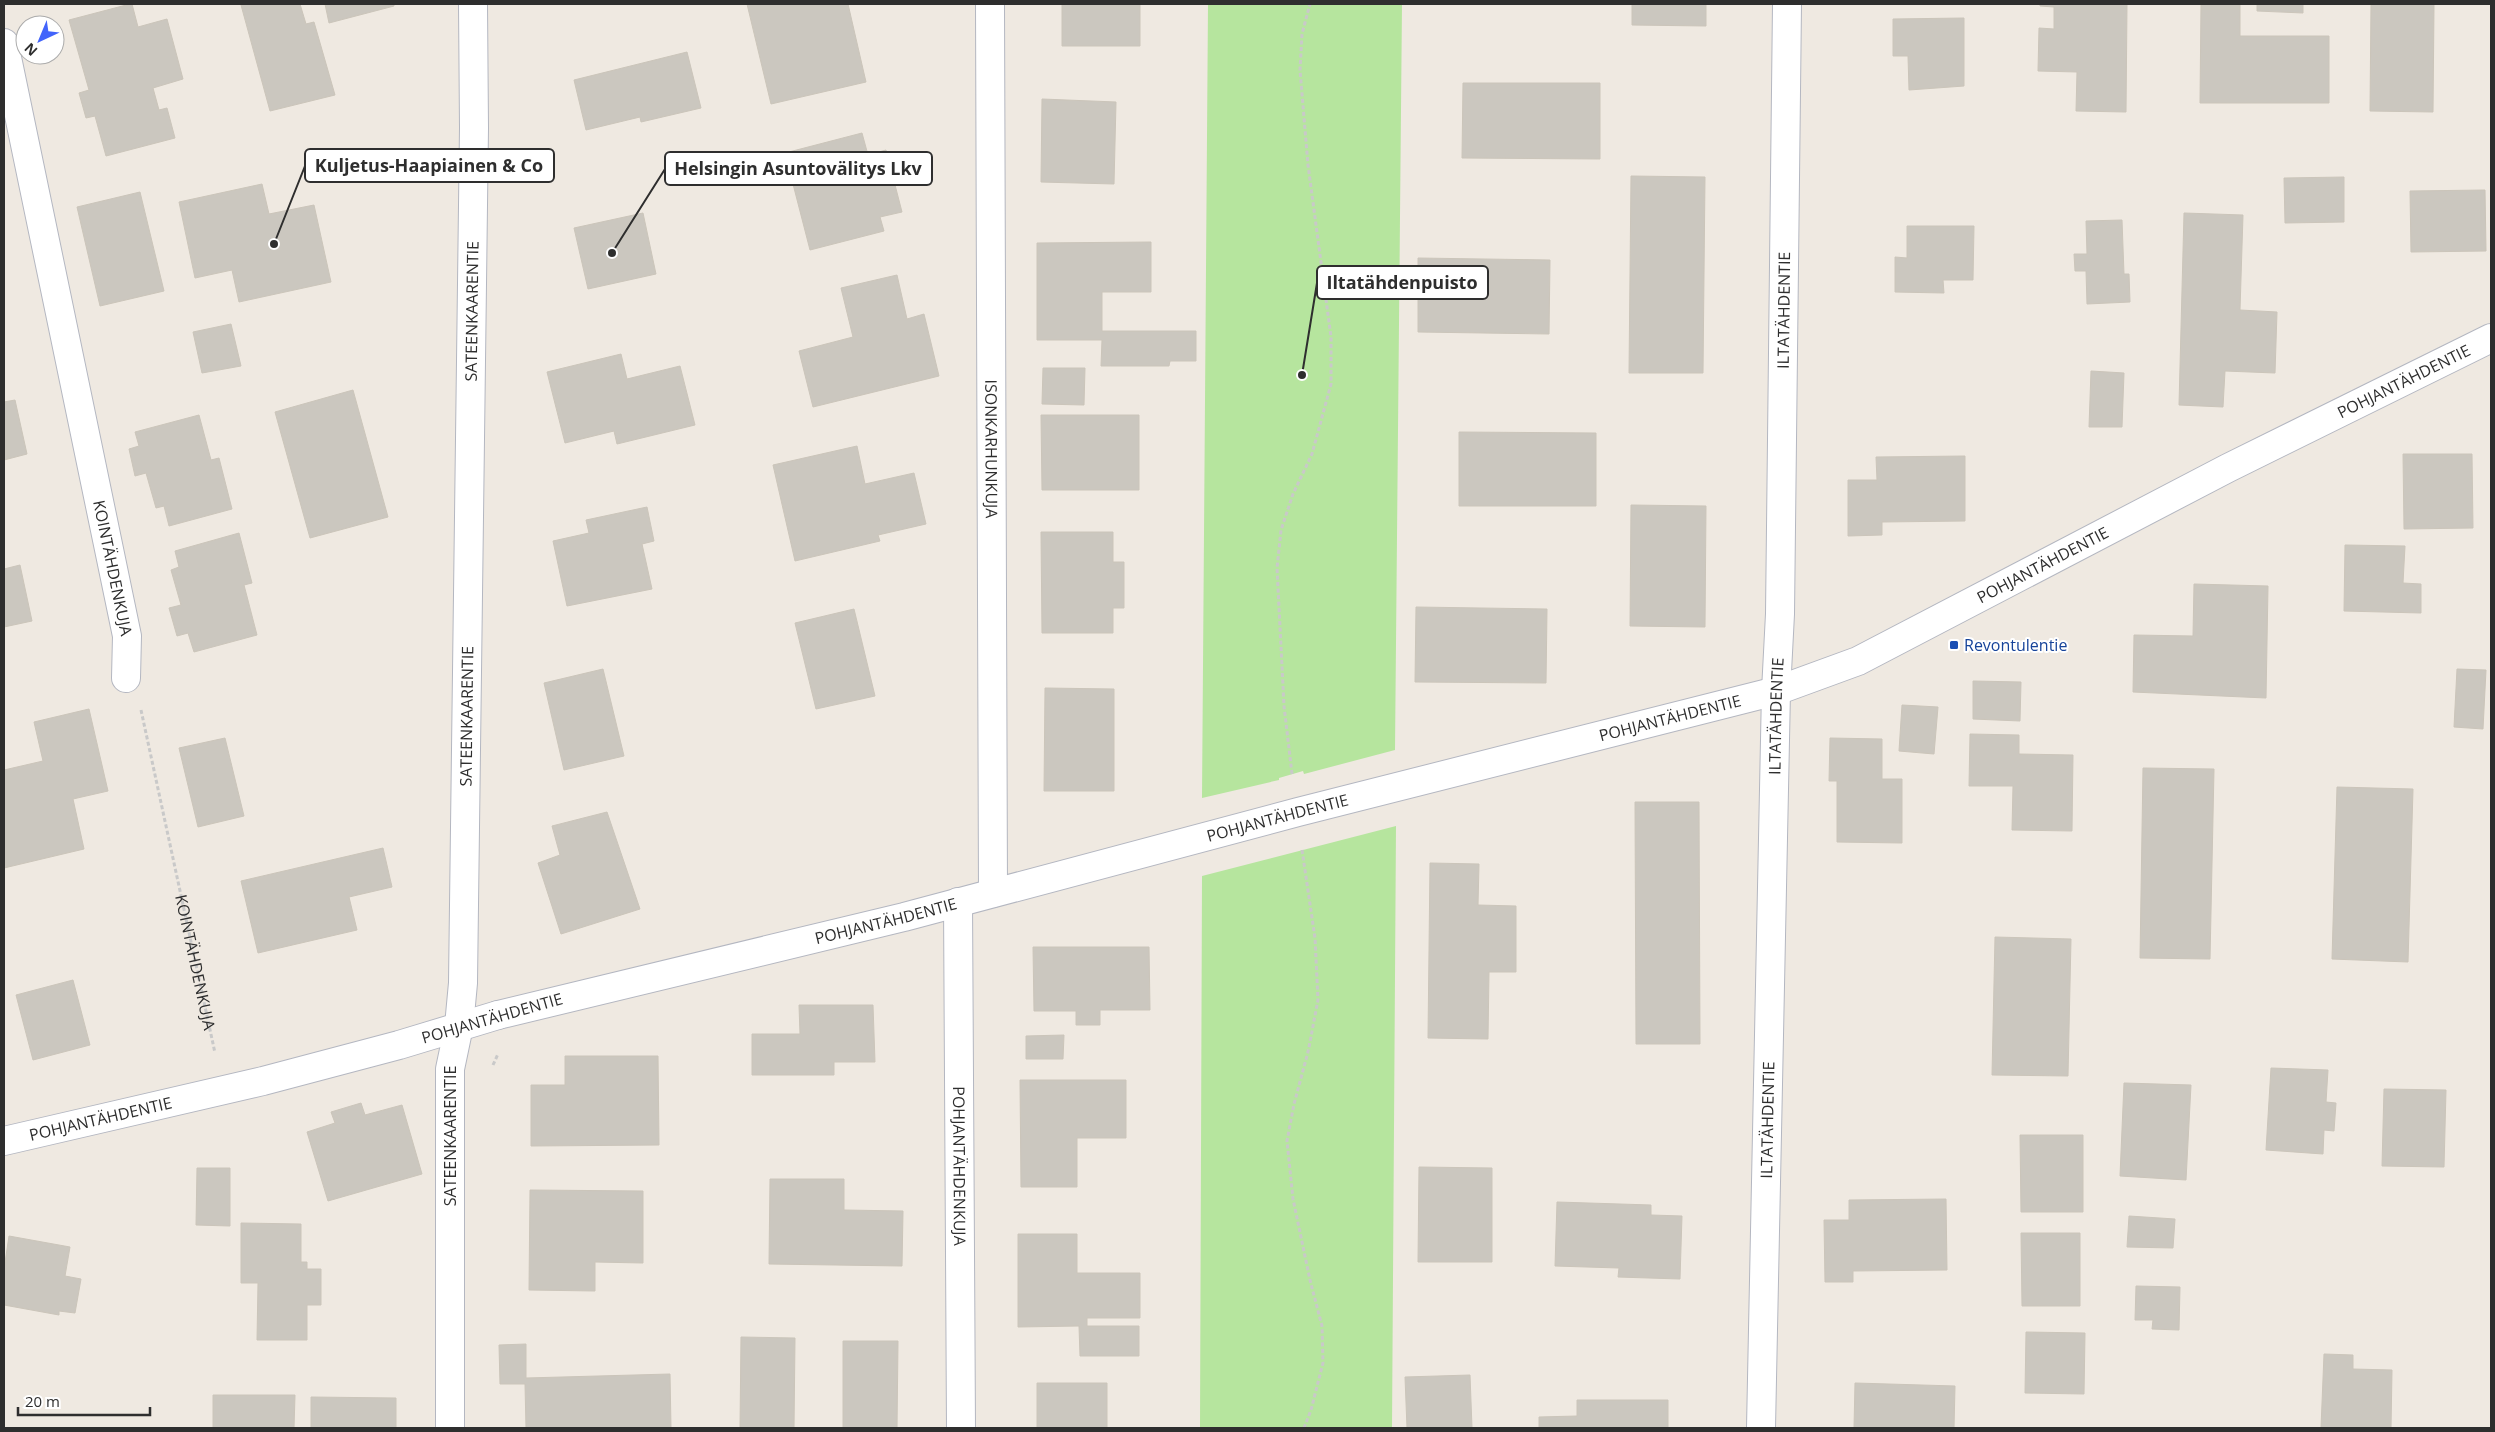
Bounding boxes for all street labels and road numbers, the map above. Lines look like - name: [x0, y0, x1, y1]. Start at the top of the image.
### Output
- street label: SATEENKAARENTIE: [460, 241, 484, 382]
- street label: ILTATÄHDENTIE: [1772, 252, 1795, 369]
- street label: POHJANTÄHDENTIE: [2333, 339, 2474, 423]
- street label: ISONKARHUNKUJA: [980, 379, 1003, 519]
- street label: KOINTÄHDENKUJA: [88, 498, 138, 638]
- street label: POHJANTÄHDENTIE: [1973, 521, 2112, 608]
- street label: SATEENKAARENTIE: [455, 646, 478, 787]
- street label: ILTATÄHDENTIE: [1763, 657, 1789, 775]
- street label: POHJANTÄHDENTIE: [1596, 689, 1743, 746]
- street label: POHJANTÄHDENTIE: [1204, 789, 1351, 847]
- street label: KOINTÄHDENKUJA: [170, 892, 221, 1033]
- street label: POHJANTÄHDENTIE: [812, 892, 959, 949]
- street label: POHJANTÄHDENTIE: [419, 987, 565, 1049]
- street label: ILTATÄHDENTIE: [1755, 1061, 1779, 1179]
- street label: SATEENKAARENTIE: [439, 1066, 461, 1206]
- street label: POHJANTÄHDENKUJA: [948, 1086, 971, 1247]
- street label: POHJANTÄHDENTIE: [27, 1091, 174, 1146]

